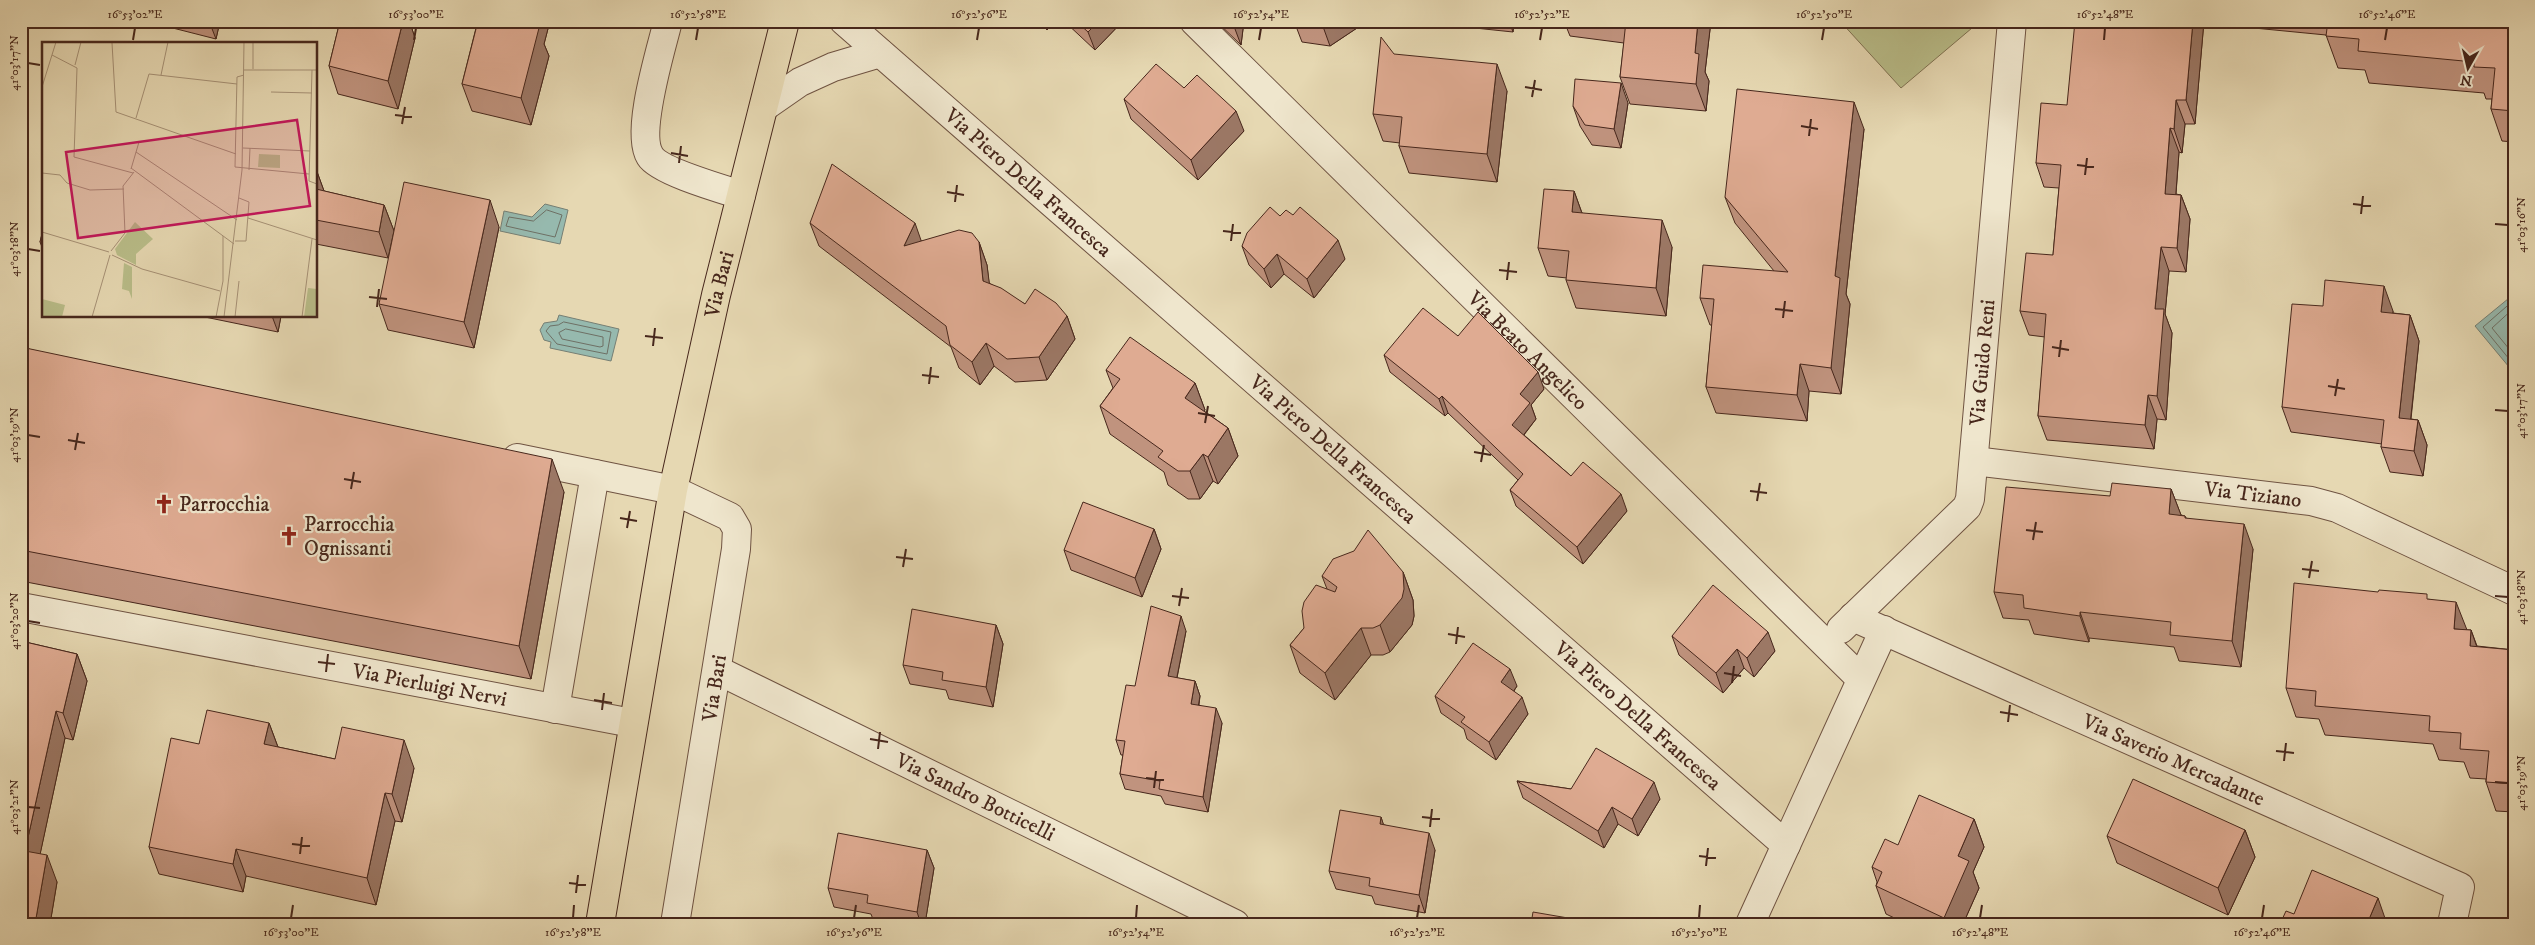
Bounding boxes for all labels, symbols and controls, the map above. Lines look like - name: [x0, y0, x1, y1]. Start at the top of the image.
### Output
- text: 16°53'02"E: [108, 7, 163, 22]
- text: 16°53'00"E: [388, 7, 444, 22]
- text: 16°52'58"E: [670, 7, 726, 22]
- text: 16°52'56"E: [951, 7, 1008, 22]
- text: 16°52'54"E: [1233, 7, 1290, 22]
- text: 16°52'52"E: [1514, 7, 1570, 22]
- text: 16°52'50"E: [1796, 7, 1853, 22]
- text: 16°52'48"E: [2077, 7, 2134, 22]
- text: 16°52'46"E: [2359, 7, 2416, 22]
- text: 41°03'17"N: [7, 35, 22, 91]
- inset map: [42, 42, 318, 318]
- north arrow: [2442, 42, 2492, 92]
- text: N: [2459, 70, 2473, 90]
- street label: Via Piero Della Francesca: [938, 102, 1117, 263]
- text: 41°03'16"N: [2514, 197, 2529, 253]
- text: 41°03'18"N: [7, 221, 22, 277]
- street label: Via Bari: [699, 248, 741, 321]
- street label: Via Beato Angelico: [1461, 285, 1593, 416]
- street label: Via Guido Reni: [1964, 298, 2001, 428]
- street label: Via Piero Della Francesca: [1243, 369, 1422, 530]
- text: 41°03'17"N: [2514, 383, 2529, 439]
- text: 41°03'19"N: [7, 407, 22, 463]
- street label: Via Tiziano: [2202, 476, 2303, 514]
- place label: Parrocchia: [179, 492, 269, 518]
- church icon: Parrocchia: [153, 493, 175, 515]
- place label: Parrocchia Ognissanti: [304, 512, 394, 562]
- church icon: Parrocchia Ognissanti: [278, 525, 300, 547]
- text: 41°03'18"N: [2514, 569, 2529, 625]
- text: 41°03'20"N: [7, 592, 22, 650]
- street label: Via Piero Della Francesca: [1548, 636, 1726, 796]
- street label: Via Bari: [697, 653, 733, 724]
- street label: Via Pierluigi Nervi: [349, 658, 509, 713]
- street label: Via Saverio Mercadante: [2077, 708, 2269, 813]
- street label: Via Sandro Botticelli: [890, 747, 1059, 848]
- text: 41°03'19"N: [2514, 755, 2529, 811]
- text: 41°03'21"N: [7, 779, 22, 835]
- text: 16°53'00"E: [263, 925, 319, 940]
- text: 16°52'58"E: [545, 925, 601, 940]
- text: 16°52'56"E: [826, 925, 883, 940]
- text: 16°52'54"E: [1108, 925, 1165, 940]
- text: 16°52'52"E: [1389, 925, 1445, 940]
- text: 16°52'50"E: [1671, 925, 1728, 940]
- text: 16°52'48"E: [1952, 925, 2009, 940]
- text: 16°52'46"E: [2234, 925, 2291, 940]

